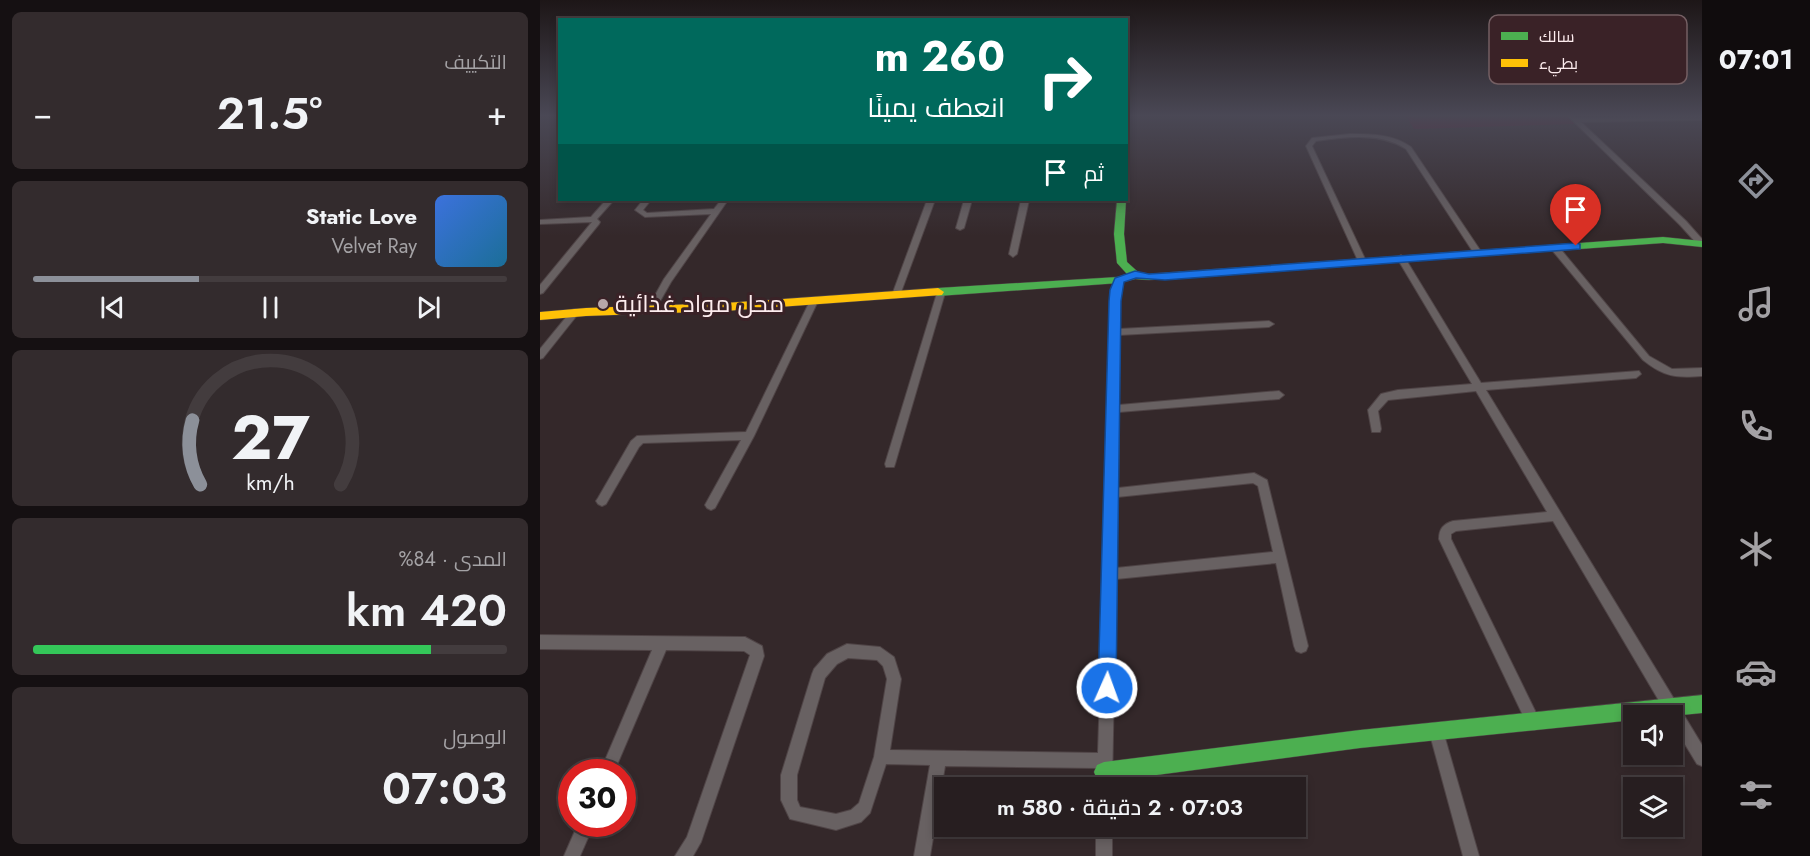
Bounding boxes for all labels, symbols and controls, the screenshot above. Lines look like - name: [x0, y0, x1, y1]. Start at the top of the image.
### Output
- legend: [1489, 15, 1687, 84]
- text: سالك: [1539, 25, 1574, 48]
- text: 260 m: [874, 26, 1005, 87]
- text: 07:01: [1719, 40, 1793, 79]
- icon: right: [1026, 42, 1104, 120]
- text: التكييف: [444, 48, 507, 77]
- text: بطيء: [1539, 52, 1578, 77]
- text: 21.5°: [217, 81, 322, 146]
- text: انعطف يمينًا: [867, 88, 1005, 127]
- text: −: [33, 90, 52, 137]
- text: +: [487, 90, 507, 137]
- icon: arrive: [1039, 156, 1072, 189]
- text: ثم: [1084, 157, 1104, 189]
- icon: directions: [1735, 160, 1777, 202]
- pin: [1550, 184, 1601, 246]
- icon: arrive: [1559, 193, 1592, 226]
- text: Static Love: [306, 200, 417, 232]
- text: Velvet Ray: [331, 232, 417, 261]
- icon: music: [1735, 283, 1777, 325]
- place label: محل مواد غذائية: [615, 286, 784, 321]
- icon: previous: [96, 291, 129, 324]
- icon: pause: [254, 291, 287, 324]
- icon: next: [412, 291, 445, 324]
- marker: محل مواد غذائية: [596, 297, 610, 311]
- text: 27: [231, 392, 310, 482]
- icon: phone: [1735, 405, 1777, 447]
- text: km/h: [246, 467, 294, 498]
- icon: climate: [1735, 528, 1777, 570]
- text: المدى · 84%: [398, 545, 507, 574]
- text: 420 km: [346, 578, 507, 643]
- icon: car: [1735, 651, 1777, 693]
- position arrow: [1075, 656, 1139, 720]
- map controls: [1623, 705, 1683, 837]
- button: sound: [1623, 705, 1683, 765]
- text: الوصول: [443, 723, 507, 752]
- text: 07:03: [382, 756, 507, 821]
- speed limit sign: 30: [558, 759, 636, 837]
- icon: filters: [1735, 774, 1777, 816]
- button: layers: [1623, 777, 1683, 837]
- text: 07:03 · 2 دقيقة · 580 m: [997, 791, 1243, 823]

